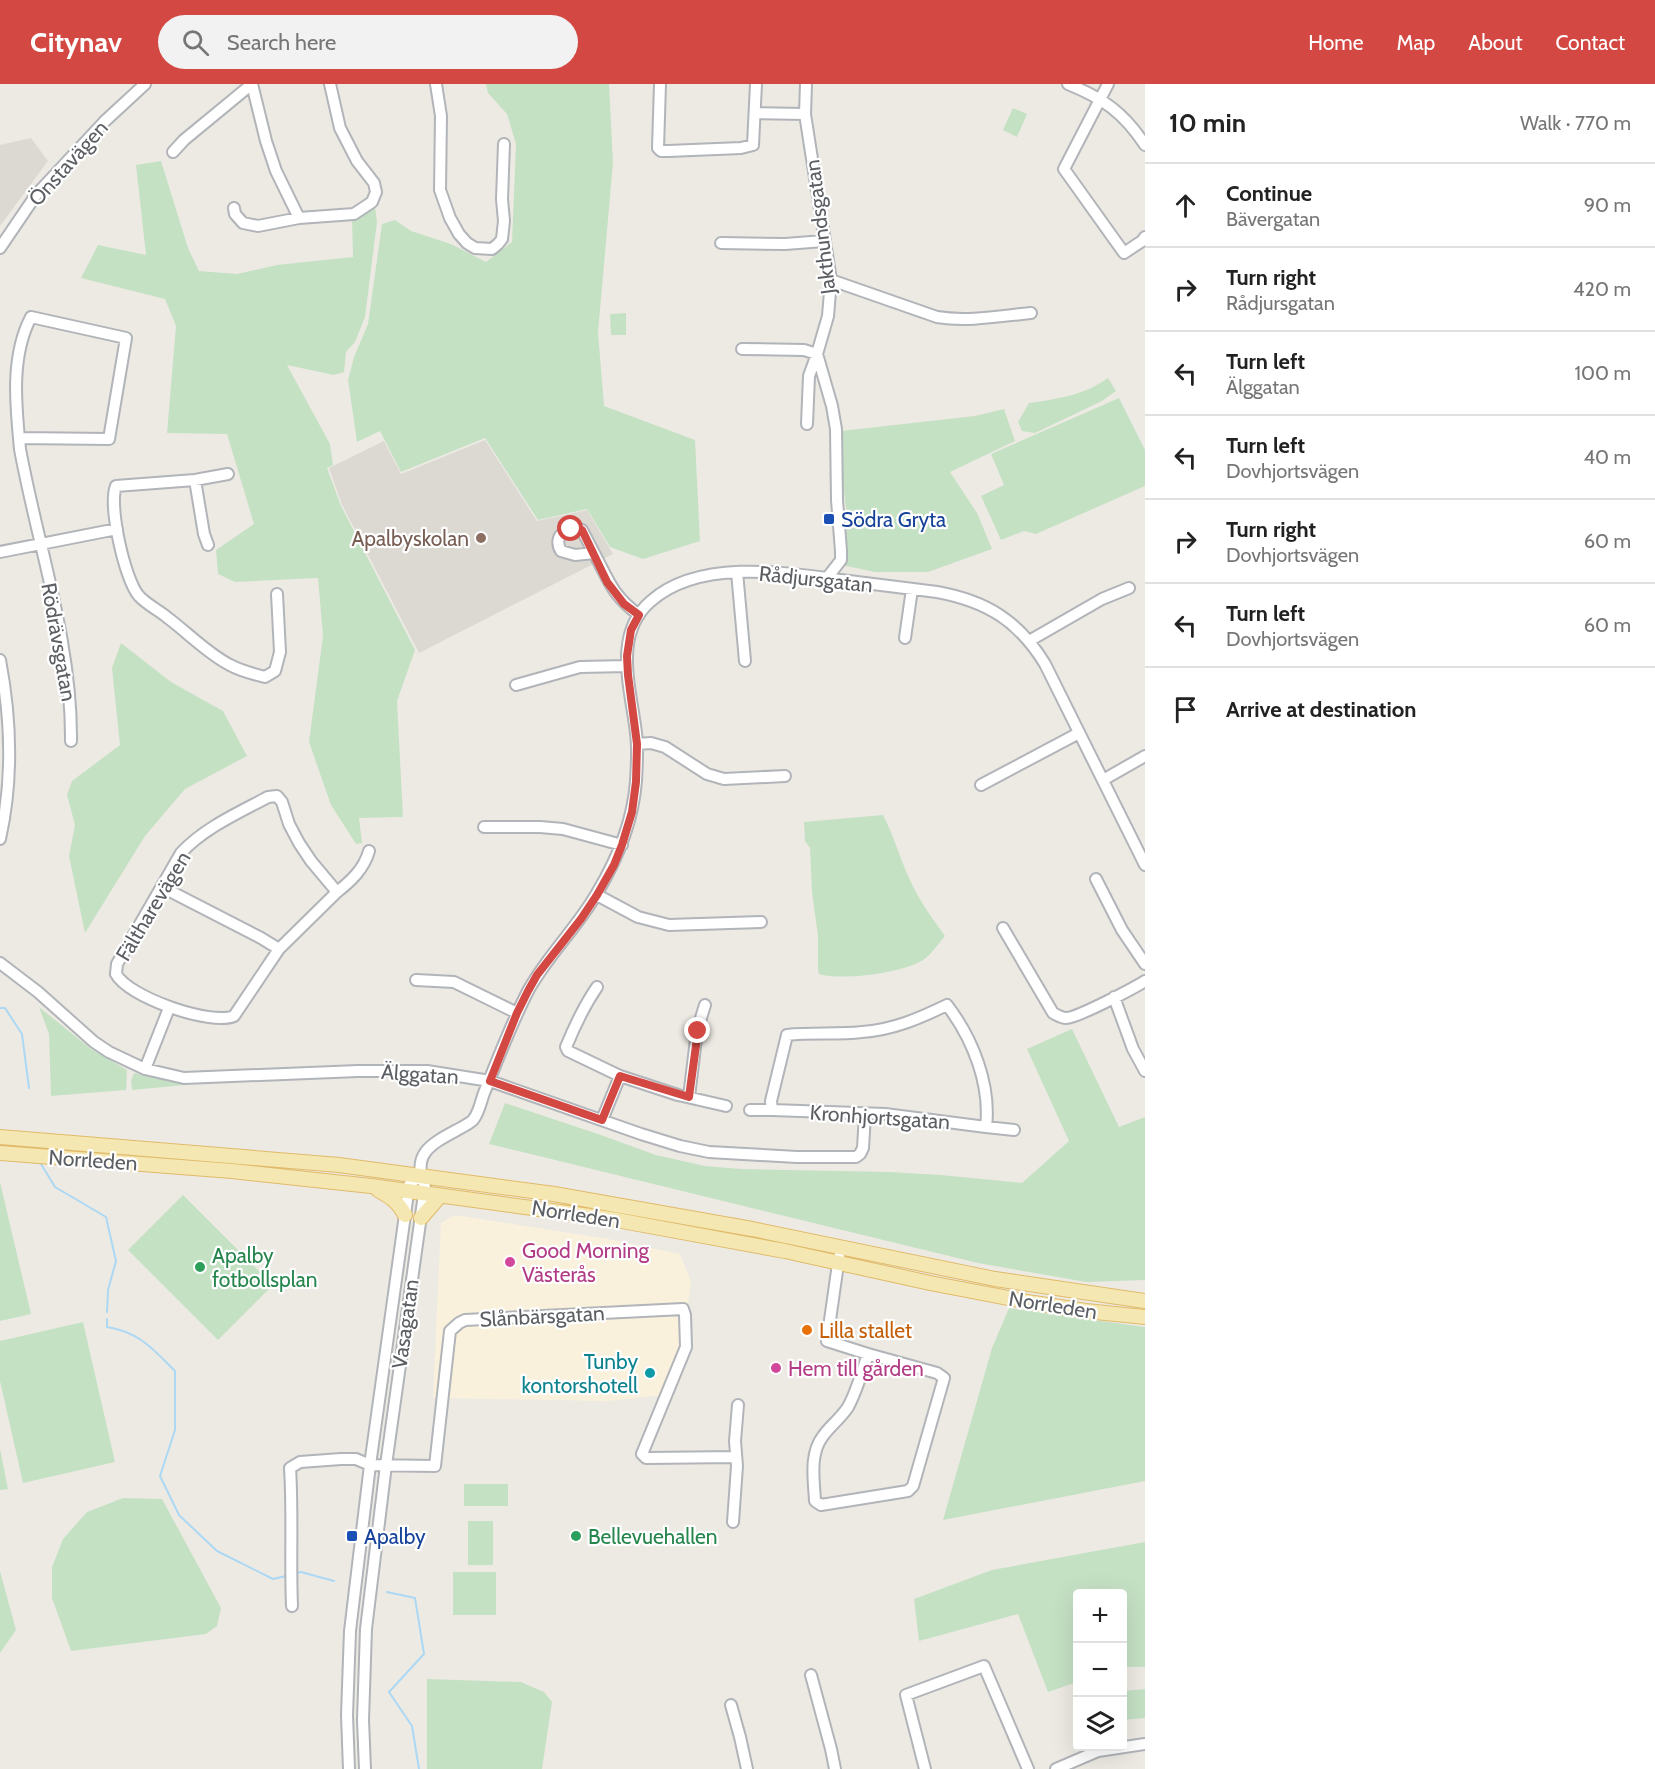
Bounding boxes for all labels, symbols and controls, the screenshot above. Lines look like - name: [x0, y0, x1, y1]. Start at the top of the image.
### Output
- search box: [158, 15, 578, 69]
- text: Citynav: [30, 25, 122, 59]
- icon: search: [179, 26, 212, 59]
- text: Search here: [227, 29, 336, 56]
- text: Home: [1308, 30, 1364, 55]
- text: Map: [1397, 30, 1435, 55]
- text: About: [1468, 30, 1522, 55]
- text: Contact: [1555, 30, 1625, 55]
- text: 10 min: [1169, 107, 1246, 139]
- text: Walk · 770 m: [1520, 111, 1631, 135]
- street label: Önstavägen: [23, 115, 113, 211]
- street label: Jakthundsgatan: [799, 158, 841, 297]
- text: Continue: [1226, 180, 1312, 207]
- icon: ahead: [1169, 189, 1202, 222]
- text: 90 m: [1584, 193, 1631, 217]
- text: Bävergatan: [1226, 207, 1320, 231]
- text: Turn right: [1226, 264, 1316, 291]
- icon: right: [1169, 273, 1202, 306]
- text: 420 m: [1573, 277, 1631, 301]
- text: Rådjursgatan: [1226, 291, 1335, 315]
- text: Turn left: [1226, 348, 1305, 375]
- icon: left: [1169, 357, 1202, 390]
- text: 100 m: [1575, 361, 1631, 385]
- text: Älggatan: [1226, 375, 1300, 399]
- text: Turn left: [1226, 432, 1305, 459]
- icon: left: [1169, 441, 1202, 474]
- text: 40 m: [1583, 445, 1631, 469]
- text: Dovhjortsvägen: [1226, 459, 1359, 483]
- place label: Södra Gryta: [841, 507, 946, 532]
- marker: Södra Gryta: [822, 512, 836, 526]
- route start: [557, 515, 583, 541]
- text: Turn right: [1226, 516, 1316, 543]
- icon: right: [1169, 525, 1202, 558]
- place label: Apalbyskolan: [351, 526, 469, 551]
- text: 60 m: [1584, 529, 1631, 553]
- marker: Apalbyskolan: [474, 531, 488, 545]
- text: Dovhjortsvägen: [1226, 543, 1359, 567]
- street label: Rådjursgatan: [758, 561, 874, 598]
- street label: Rödrävsgatan: [36, 581, 82, 703]
- text: Turn left: [1226, 600, 1305, 627]
- icon: left: [1169, 609, 1202, 642]
- text: 60 m: [1584, 613, 1631, 637]
- text: Dovhjortsvägen: [1226, 627, 1359, 651]
- icon: arrive: [1169, 693, 1202, 726]
- text: Arrive at destination: [1226, 696, 1416, 723]
- street label: Fältharevägen: [110, 847, 196, 965]
- route end: [684, 1017, 710, 1043]
- street label: Älggatan: [381, 1059, 459, 1089]
- street label: Kronhjortsgatan: [809, 1100, 951, 1135]
- street label: Norrleden: [48, 1144, 138, 1176]
- street label: Norrleden: [530, 1195, 622, 1233]
- place label: Good Morning Västerås: [522, 1238, 649, 1287]
- place label: Apalby fotbollsplan: [212, 1243, 318, 1292]
- marker: Good Morning Västerås: [503, 1255, 517, 1269]
- marker: Apalby fotbollsplan: [193, 1260, 207, 1274]
- street label: Vasagatan: [386, 1278, 424, 1370]
- street label: Norrleden: [1007, 1286, 1099, 1324]
- street label: Slånbärsgatan: [479, 1300, 605, 1332]
- place label: Lilla stallet: [819, 1318, 912, 1343]
- marker: Lilla stallet: [800, 1323, 814, 1337]
- place label: Tunby kontorshotell: [522, 1349, 638, 1398]
- place label: Hem till gården: [788, 1356, 924, 1381]
- marker: Hem till gården: [769, 1361, 783, 1375]
- marker: Tunby kontorshotell: [643, 1366, 657, 1380]
- place label: Apalby: [364, 1524, 426, 1549]
- place label: Bellevuehallen: [588, 1524, 718, 1549]
- marker: Apalby: [345, 1529, 359, 1543]
- marker: Bellevuehallen: [569, 1529, 583, 1543]
- map controls: [1073, 1589, 1127, 1751]
- button: +: [1073, 1589, 1127, 1643]
- button: −: [1073, 1643, 1127, 1697]
- button: layers: [1073, 1697, 1127, 1751]

